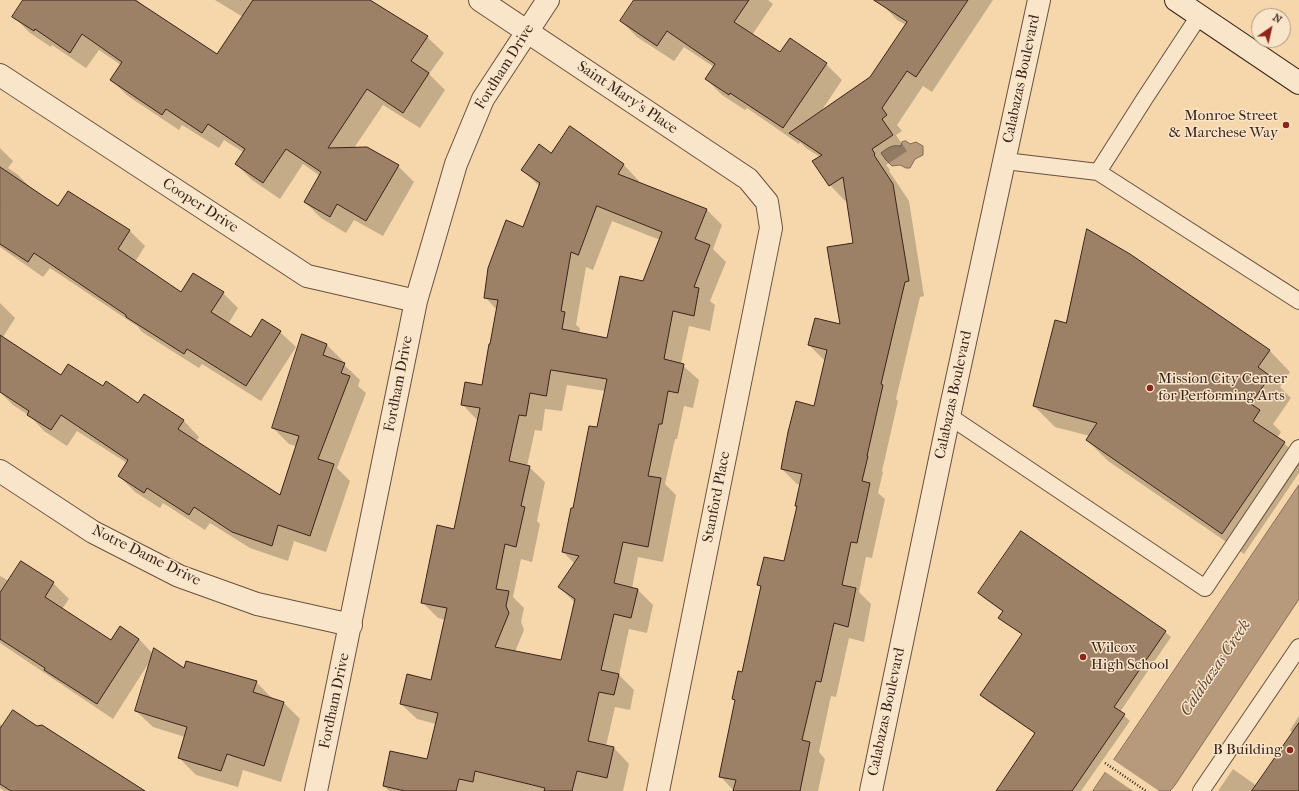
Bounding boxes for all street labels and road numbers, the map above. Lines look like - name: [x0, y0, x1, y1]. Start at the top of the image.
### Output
- street label: Calabazas Boulevard: [1000, 13, 1044, 145]
- street label: Fordham Drive: [472, 21, 538, 113]
- street label: Saint Mary's Place: [573, 58, 681, 138]
- street label: Cooper Drive: [159, 175, 241, 237]
- street label: Calabazas Boulevard: [932, 329, 976, 461]
- street label: Fordham Drive: [381, 334, 417, 434]
- street label: Stanford Place: [699, 450, 735, 544]
- street label: Notre Dame Drive: [89, 522, 203, 590]
- street label: Calabazas Boulevard: [865, 646, 909, 778]
- street label: Fordham Drive: [316, 651, 354, 751]

